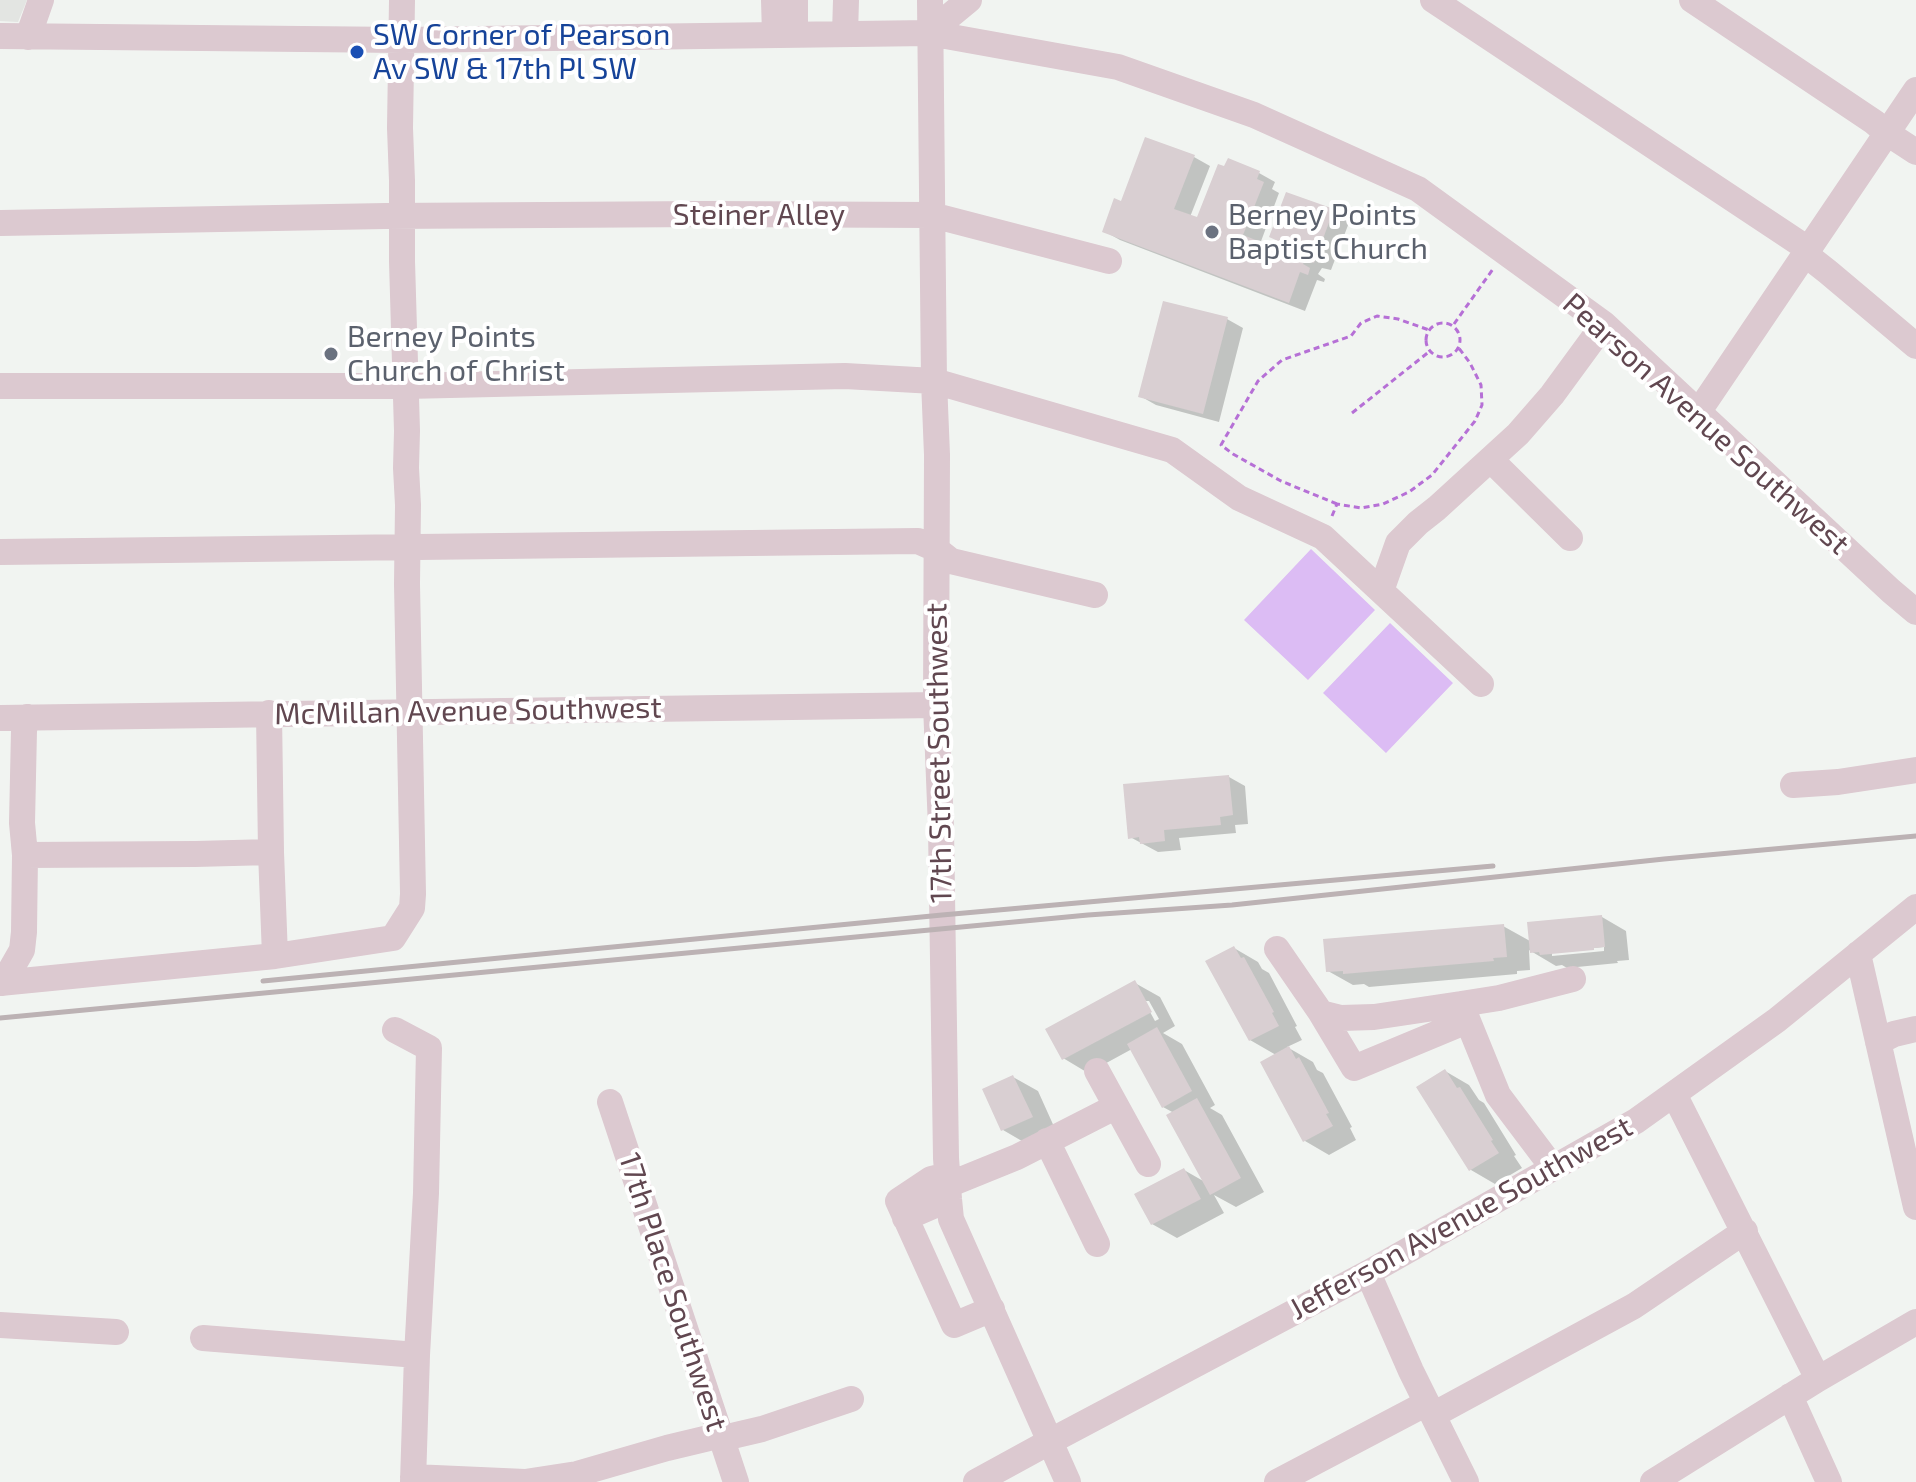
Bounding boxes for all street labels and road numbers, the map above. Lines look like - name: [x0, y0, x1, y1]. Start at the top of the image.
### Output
- street label: Steiner Alley: [673, 197, 845, 233]
- street label: Pearson Avenue Southwest: [1555, 286, 1857, 562]
- street label: 17th Street Southwest: [918, 603, 960, 903]
- street label: McMillan Avenue Southwest: [274, 690, 662, 732]
- street label: Jefferson Avenue Southwest: [1283, 1109, 1639, 1327]
- street label: 17th Place Southwest: [611, 1148, 735, 1436]

